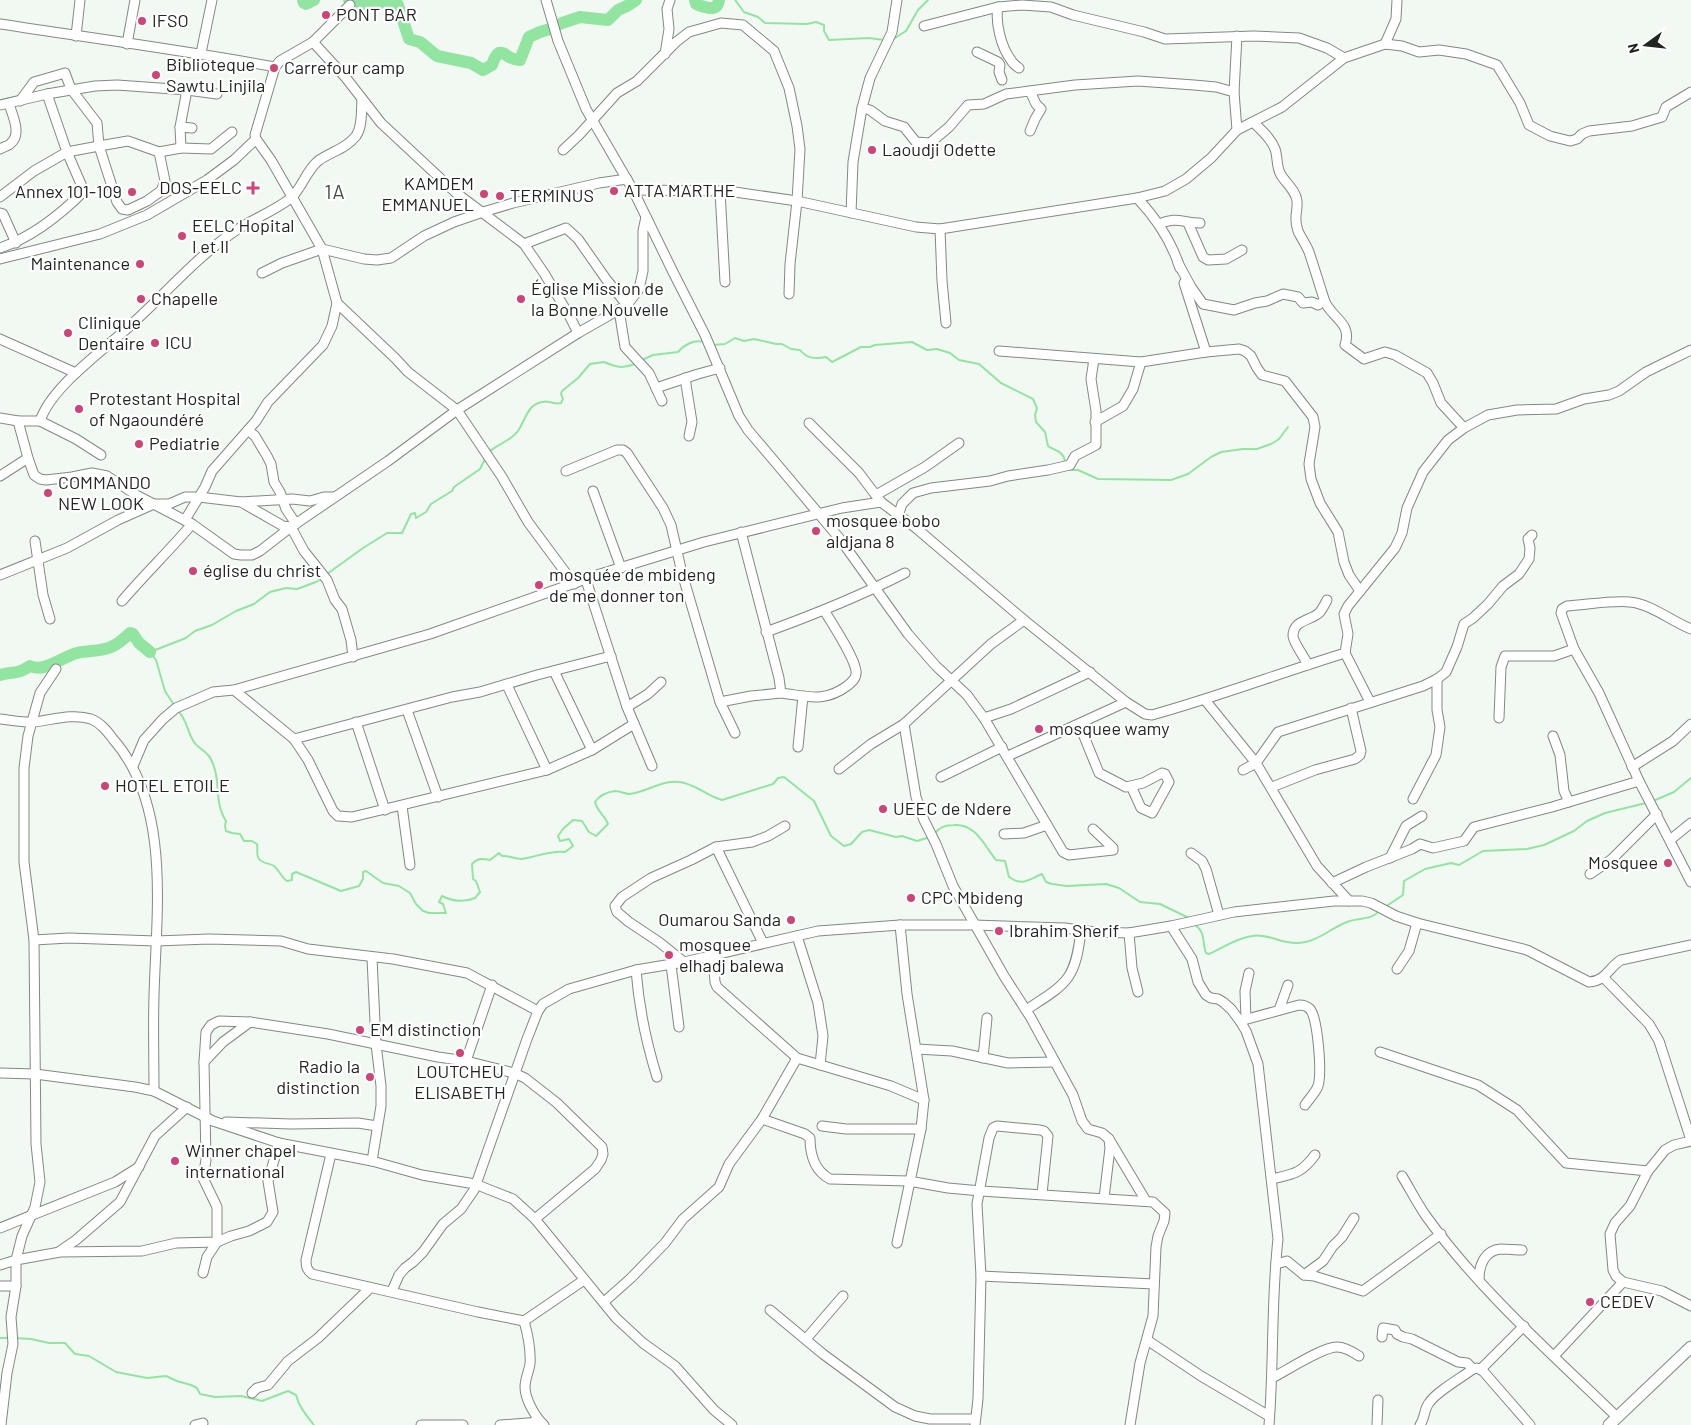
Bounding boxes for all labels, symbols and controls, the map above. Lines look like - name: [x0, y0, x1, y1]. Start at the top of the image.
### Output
- place label: PONT BAR: [336, 3, 417, 25]
- place label: IFSO: [152, 9, 189, 31]
- marker: PONT BAR: [320, 9, 332, 21]
- marker: IFSO: [136, 15, 148, 27]
- north arrow: [1621, 20, 1671, 70]
- text: N: [1624, 42, 1642, 55]
- place label: Biblioteque Sawtu Linjila: [166, 53, 265, 96]
- place label: Carrefour camp: [284, 56, 405, 78]
- marker: Carrefour camp: [268, 62, 280, 74]
- marker: Biblioteque Sawtu Linjila: [150, 69, 162, 81]
- place label: Laoudji Odette: [882, 138, 996, 160]
- marker: Laoudji Odette: [866, 144, 878, 156]
- place label: KAMDEM EMMANUEL: [381, 172, 474, 215]
- place label: DOS-EELC: [159, 176, 242, 198]
- district label: 1A: [324, 179, 346, 203]
- place label: ATTA MARTHE: [624, 179, 735, 201]
- place label: Annex 101-109: [15, 180, 122, 202]
- marker: DOS-EELC: [246, 181, 260, 195]
- place label: TERMINUS: [510, 184, 594, 206]
- marker: ATTA MARTHE: [608, 185, 620, 197]
- marker: Annex 101-109: [126, 186, 138, 198]
- marker: KAMDEM EMMANUEL: [478, 188, 490, 200]
- marker: TERMINUS: [494, 190, 506, 202]
- place label: EELC Hopital I et II: [192, 214, 294, 257]
- marker: EELC Hopital I et II: [176, 230, 188, 242]
- place label: Maintenance: [30, 252, 130, 274]
- marker: Maintenance: [134, 258, 146, 270]
- place label: Église Mission de la Bonne Nouvelle: [531, 277, 669, 320]
- place label: Chapelle: [151, 287, 218, 309]
- marker: Chapelle: [135, 293, 147, 305]
- marker: Église Mission de la Bonne Nouvelle: [515, 293, 527, 305]
- place label: Clinique Dentaire: [78, 311, 145, 354]
- marker: Clinique Dentaire: [62, 327, 74, 339]
- place label: ICU: [165, 331, 192, 353]
- marker: ICU: [149, 337, 161, 349]
- place label: Protestant Hospital of Ngaoundéré: [89, 387, 240, 430]
- marker: Protestant Hospital of Ngaoundéré: [73, 403, 85, 415]
- place label: Pediatrie: [149, 432, 220, 454]
- marker: Pediatrie: [133, 438, 145, 450]
- place label: COMMANDO NEW LOOK: [58, 471, 151, 514]
- marker: COMMANDO NEW LOOK: [42, 487, 54, 499]
- place label: mosquee bobo aldjana 8: [826, 509, 941, 552]
- marker: mosquee bobo aldjana 8: [810, 525, 822, 537]
- place label: église du christ: [203, 559, 321, 581]
- place label: mosquée de mbideng de me donner ton: [549, 563, 716, 606]
- marker: église du christ: [187, 565, 199, 577]
- marker: mosquée de mbideng de me donner ton: [533, 579, 545, 591]
- place label: mosquee wamy: [1049, 717, 1170, 739]
- marker: mosquee wamy: [1033, 723, 1045, 735]
- place label: HOTEL ETOILE: [115, 774, 230, 796]
- marker: HOTEL ETOILE: [99, 780, 111, 792]
- place label: UEEC de Ndere: [893, 797, 1012, 819]
- marker: UEEC de Ndere: [877, 803, 889, 815]
- place label: Mosquee: [1588, 851, 1658, 873]
- marker: Mosquee: [1662, 857, 1674, 869]
- place label: CPC Mbideng: [921, 886, 1023, 908]
- marker: CPC Mbideng: [905, 892, 917, 904]
- place label: Oumarou Sanda: [658, 908, 781, 930]
- marker: Oumarou Sanda: [785, 914, 797, 926]
- place label: Ibrahim Sherif: [1009, 919, 1119, 941]
- marker: Ibrahim Sherif: [993, 925, 1005, 937]
- place label: mosquee elhadj balewa: [679, 933, 784, 976]
- marker: mosquee elhadj balewa: [663, 949, 675, 961]
- place label: EM distinction: [370, 1018, 481, 1040]
- marker: EM distinction: [354, 1024, 366, 1036]
- marker: LOUTCHEU ELISABETH: [454, 1047, 466, 1059]
- place label: Radio la distinction: [276, 1055, 360, 1098]
- place label: LOUTCHEU ELISABETH: [414, 1060, 506, 1103]
- marker: Radio la distinction: [364, 1071, 376, 1083]
- place label: Winner chapel international: [185, 1139, 296, 1182]
- marker: Winner chapel international: [169, 1155, 181, 1167]
- place label: CEDEV: [1600, 1290, 1655, 1312]
- marker: CEDEV: [1584, 1296, 1596, 1308]

